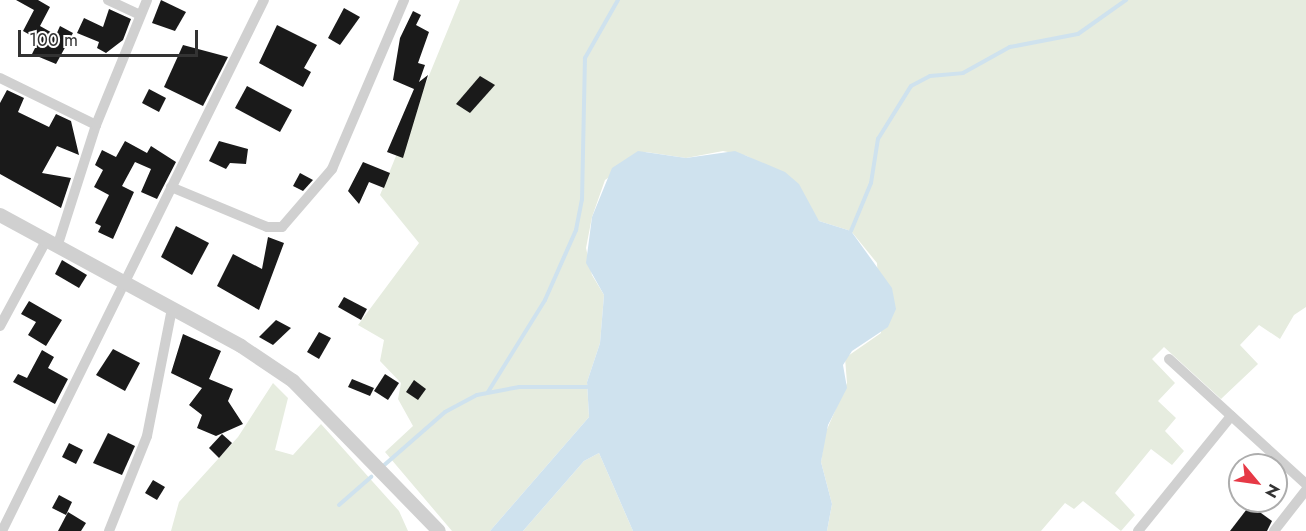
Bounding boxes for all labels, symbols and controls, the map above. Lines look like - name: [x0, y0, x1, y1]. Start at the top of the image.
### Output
- scale bar: [21, 18, 201, 56]
- text: 100 m: [29, 27, 78, 53]
- north arrow: [1228, 453, 1288, 513]
- text: N: [1259, 480, 1286, 502]

